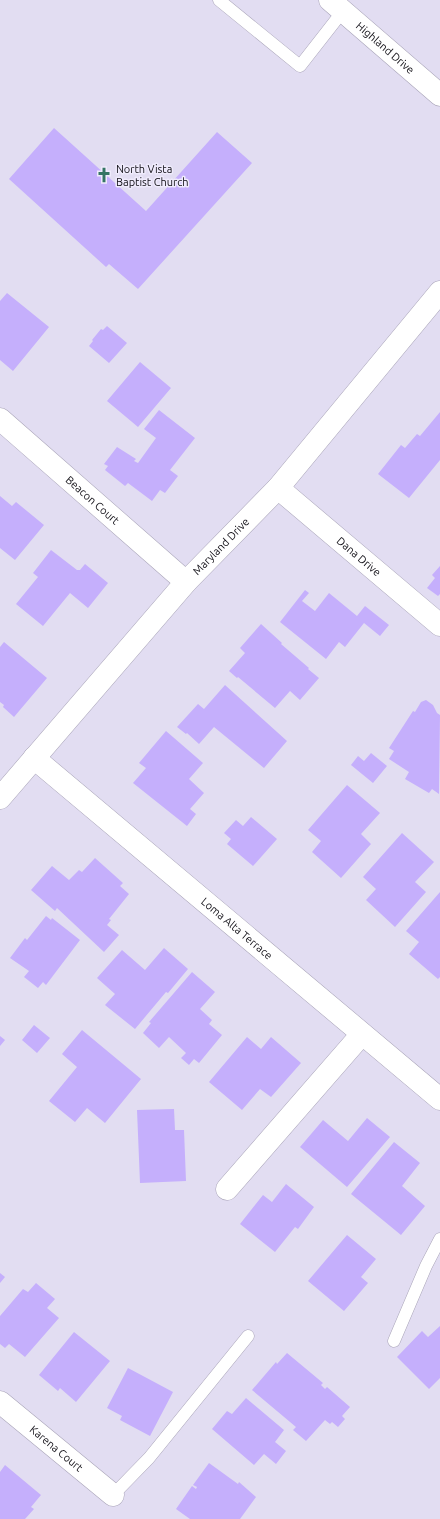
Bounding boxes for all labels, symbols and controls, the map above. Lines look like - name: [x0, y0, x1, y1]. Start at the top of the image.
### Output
- street label: Highland Drive: [354, 19, 417, 76]
- place label: North Vista Baptist Church: [116, 163, 189, 188]
- church icon: North Vista Baptist Church: [95, 166, 113, 184]
- street label: Beacon Court: [63, 473, 122, 527]
- street label: Maryland Drive: [190, 515, 251, 577]
- street label: Dana Drive: [334, 534, 383, 578]
- street label: Loma Alta Terrace: [199, 895, 275, 962]
- street label: Karena Court: [27, 1423, 86, 1474]

